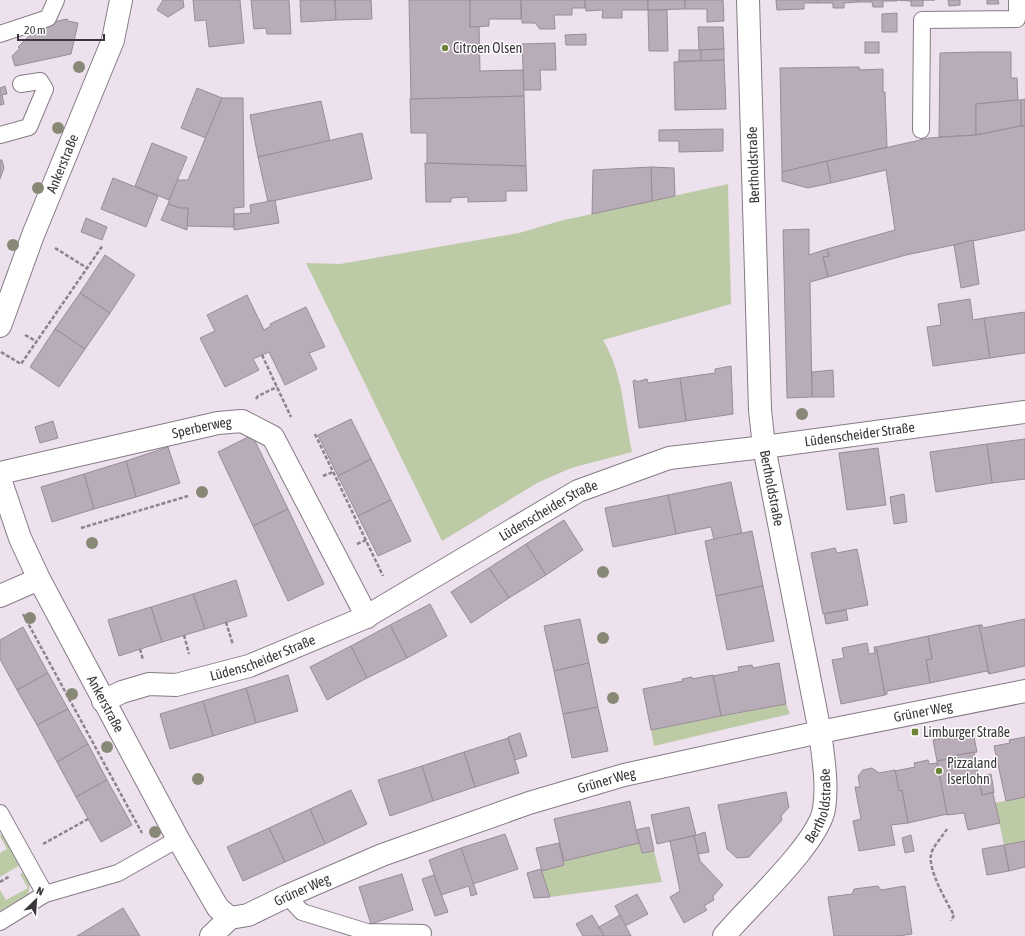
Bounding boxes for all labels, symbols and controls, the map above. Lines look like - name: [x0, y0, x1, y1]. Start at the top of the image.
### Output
- scale bar: [18, 16, 104, 42]
- text: 20 m: [24, 23, 46, 37]
- place label: Citroen Olsen: [453, 40, 522, 56]
- marker: Citroen Olsen: [440, 43, 450, 53]
- street label: Bertholdstraße: [744, 126, 762, 204]
- street label: Ankerstraße: [43, 132, 82, 195]
- street label: Sperberweg: [170, 414, 232, 441]
- street label: Lüdenscheider Straße: [804, 419, 916, 449]
- street label: Bertholdstraße: [757, 449, 787, 527]
- street label: Lüdenscheider Straße: [496, 477, 600, 544]
- street label: Lüdenscheider Straße: [208, 631, 317, 684]
- street label: Ankerstraße: [84, 673, 127, 735]
- street label: Grüner Weg: [892, 698, 954, 725]
- place label: Limburger Straße: [923, 724, 1010, 740]
- marker: Limburger Straße: [910, 727, 920, 737]
- place label: Pizzaland Iserlohn: [947, 755, 997, 787]
- street label: Grüner Weg: [576, 765, 637, 796]
- marker: Pizzaland Iserlohn: [934, 766, 944, 776]
- street label: Bertholdstraße: [801, 768, 834, 846]
- street label: Grüner Weg: [271, 870, 332, 909]
- north arrow: [16, 880, 56, 920]
- text: N: [35, 884, 46, 898]

